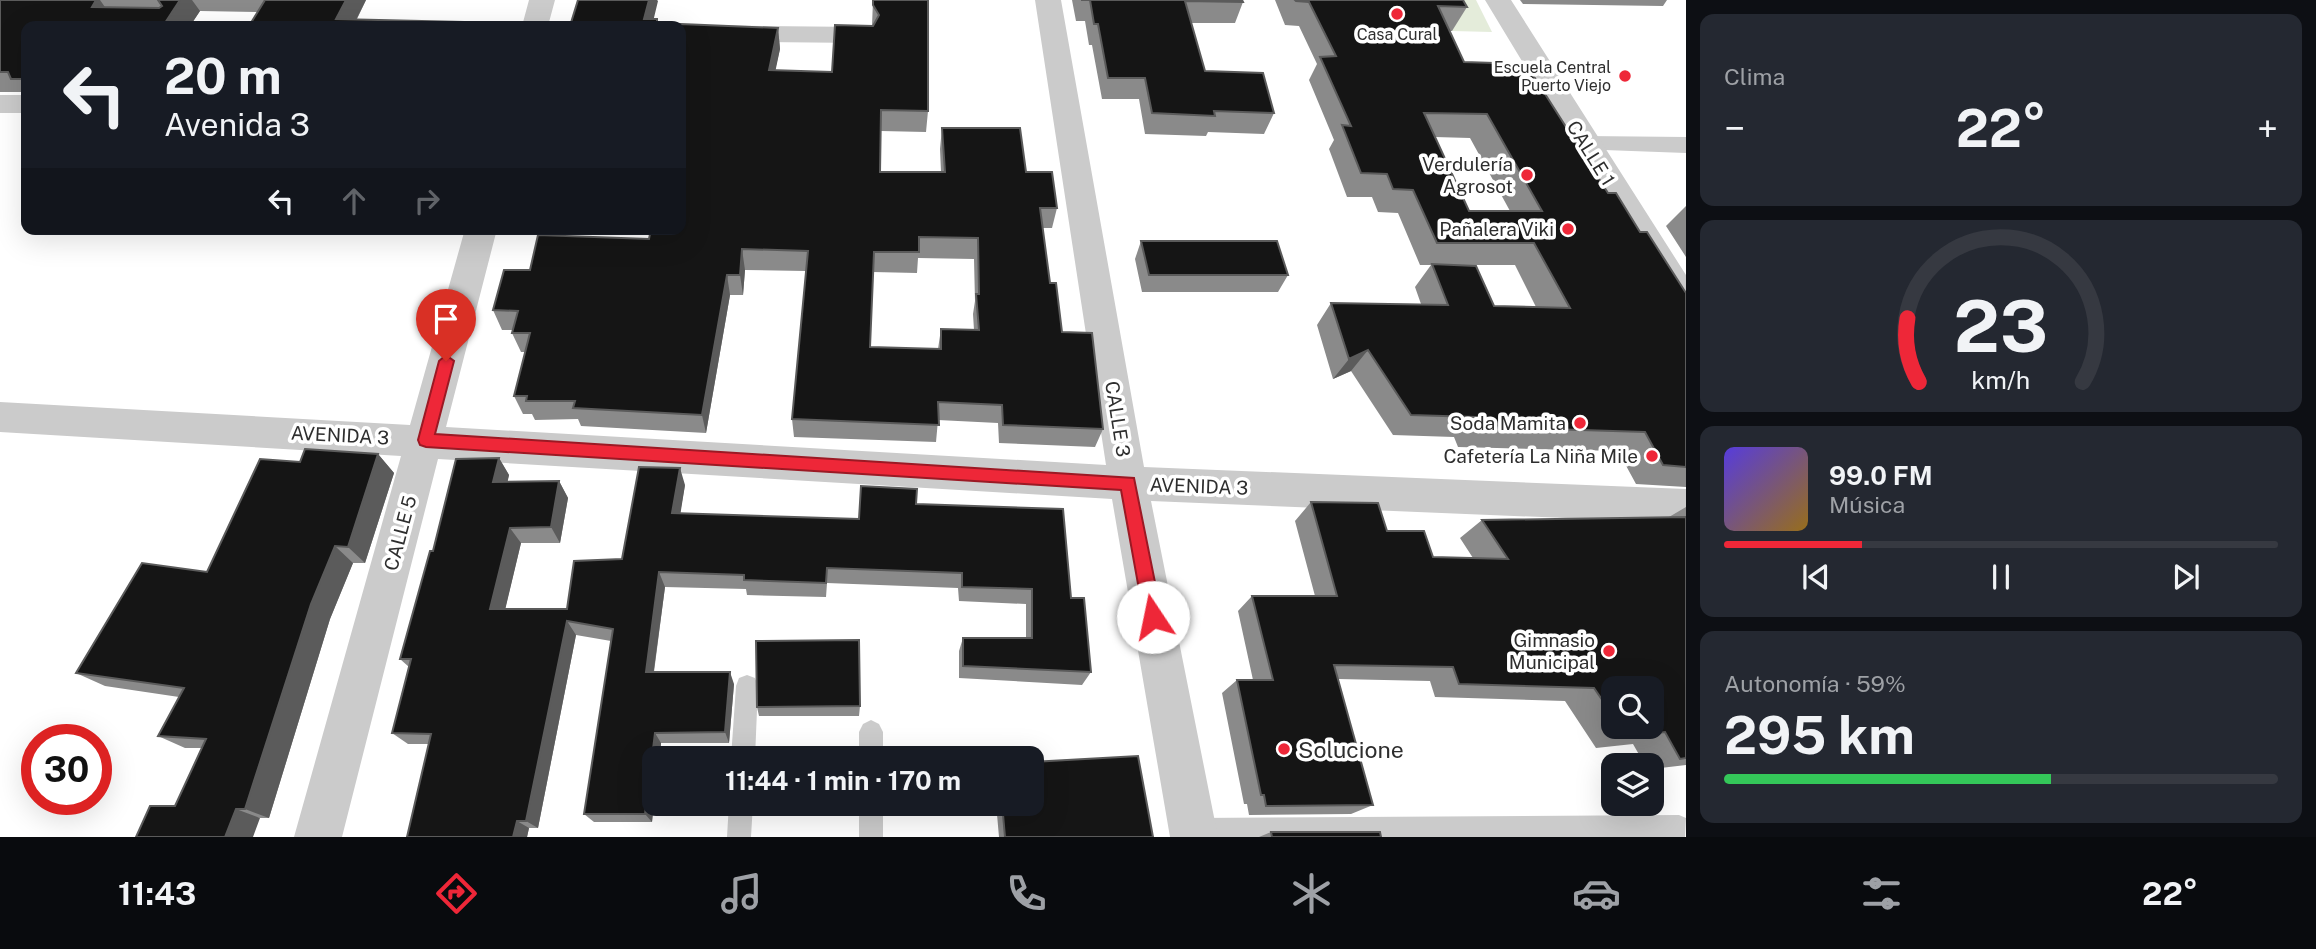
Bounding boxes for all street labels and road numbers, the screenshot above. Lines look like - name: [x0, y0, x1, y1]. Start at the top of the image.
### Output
- street label: CALLE 1: [1562, 116, 1620, 190]
- street label: CALLE 3: [1101, 379, 1135, 459]
- street label: AVENIDA 3: [290, 421, 390, 449]
- street label: AVENIDA 3: [1149, 473, 1249, 499]
- street label: CALLE 5: [379, 493, 421, 573]

